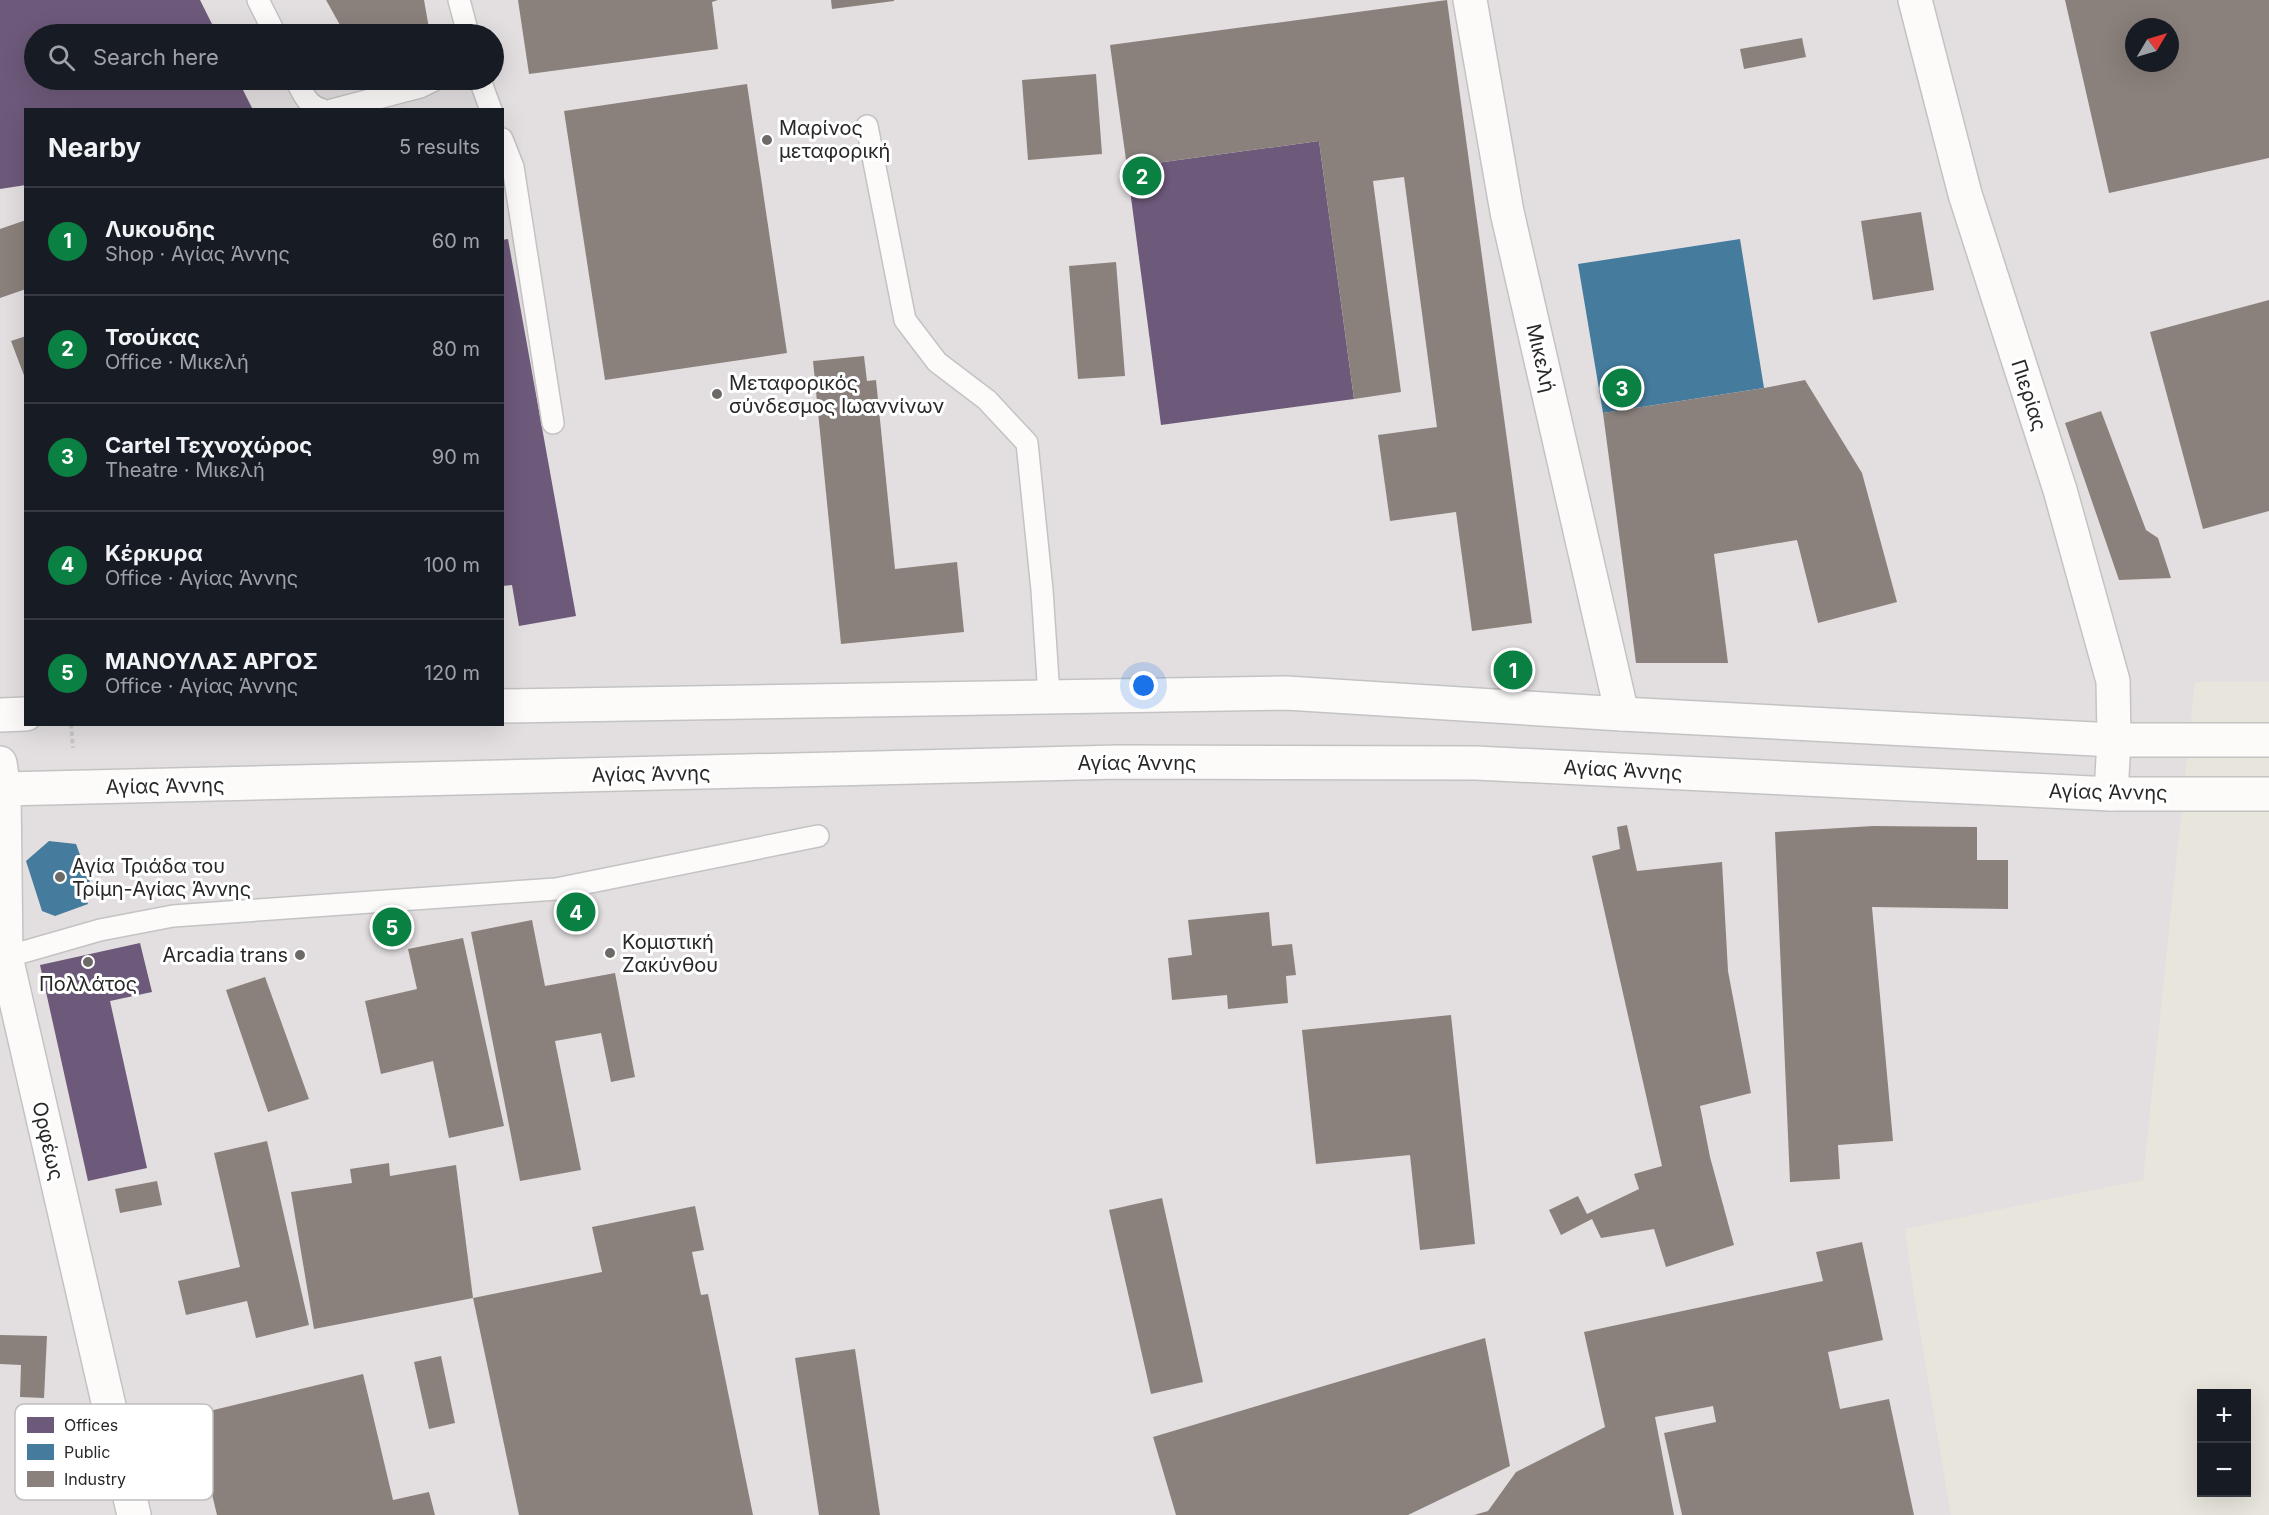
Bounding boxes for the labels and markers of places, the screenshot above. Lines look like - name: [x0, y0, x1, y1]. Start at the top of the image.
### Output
- place label: Μαρίνος μεταφορική: [779, 116, 890, 163]
- marker: Μαρίνος μεταφορική: [760, 133, 774, 147]
- pin: 2: [1122, 154, 1162, 198]
- pin: 3: [1602, 366, 1642, 410]
- place label: Μεταφορικός σύνδεσμος Ιωαννίνων: [729, 371, 945, 418]
- marker: Μεταφορικός σύνδεσμος Ιωαννίνων: [710, 387, 724, 401]
- pin: 1: [1494, 648, 1532, 692]
- place label: Αγία Τριάδα του Τρίμη-Αγίας Άννης: [72, 854, 251, 901]
- marker: Αγία Τριάδα του Τρίμη-Αγίας Άννης: [53, 870, 67, 884]
- pin: 4: [556, 890, 596, 934]
- pin: 5: [372, 904, 412, 950]
- place label: Κομιστική Ζακύνθου: [622, 930, 718, 977]
- place label: Arcadia trans: [163, 943, 288, 967]
- marker: Κομιστική Ζακύνθου: [603, 946, 617, 960]
- marker: Arcadia trans: [293, 948, 307, 962]
- marker: Πολλάτος: [81, 955, 95, 969]
- place label: Πολλάτος: [39, 972, 137, 996]

